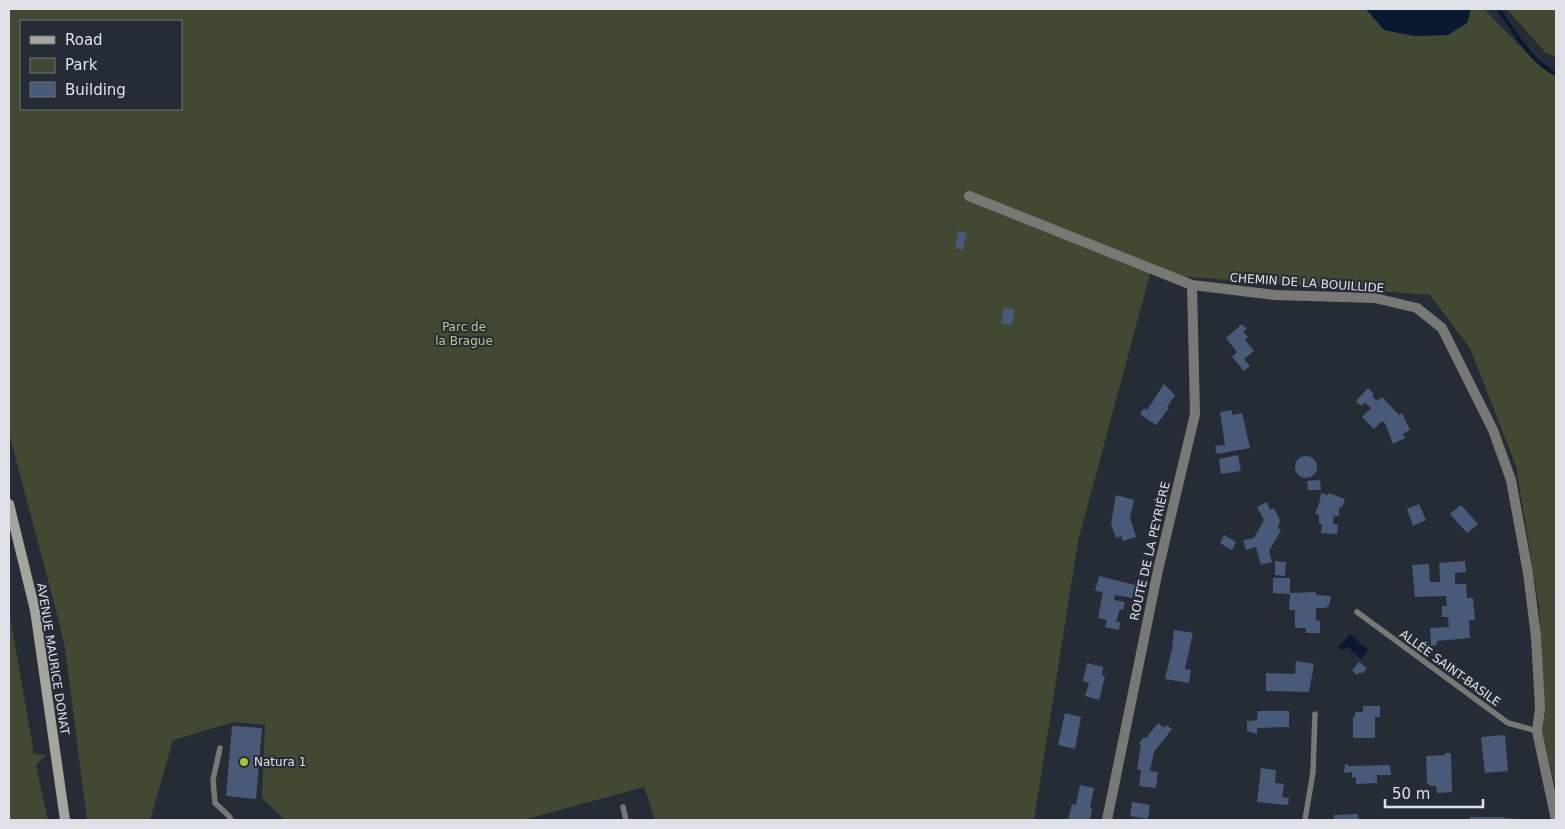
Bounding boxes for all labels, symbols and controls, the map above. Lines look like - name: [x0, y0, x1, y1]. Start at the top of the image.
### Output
- legend: [20, 20, 182, 110]
- text: Road: [65, 31, 103, 49]
- text: Park: [65, 56, 98, 74]
- text: Building: [65, 81, 126, 99]
- street label: CHEMIN DE LA BOUILLIDE: [1229, 271, 1385, 295]
- park label: Parc de la Brague: [435, 320, 493, 348]
- street label: ROUTE DE LA PEYRIÈRE: [1126, 480, 1173, 622]
- street label: AVENUE MAURICE DONAT: [34, 582, 72, 737]
- street label: ALLÉE SAINT-BASILE: [1397, 626, 1504, 709]
- place label: Natura 1: [254, 755, 306, 769]
- marker: Natura 1: [238, 756, 250, 768]
- scale bar: [1385, 776, 1482, 808]
- text: 50 m: [1392, 785, 1430, 803]

